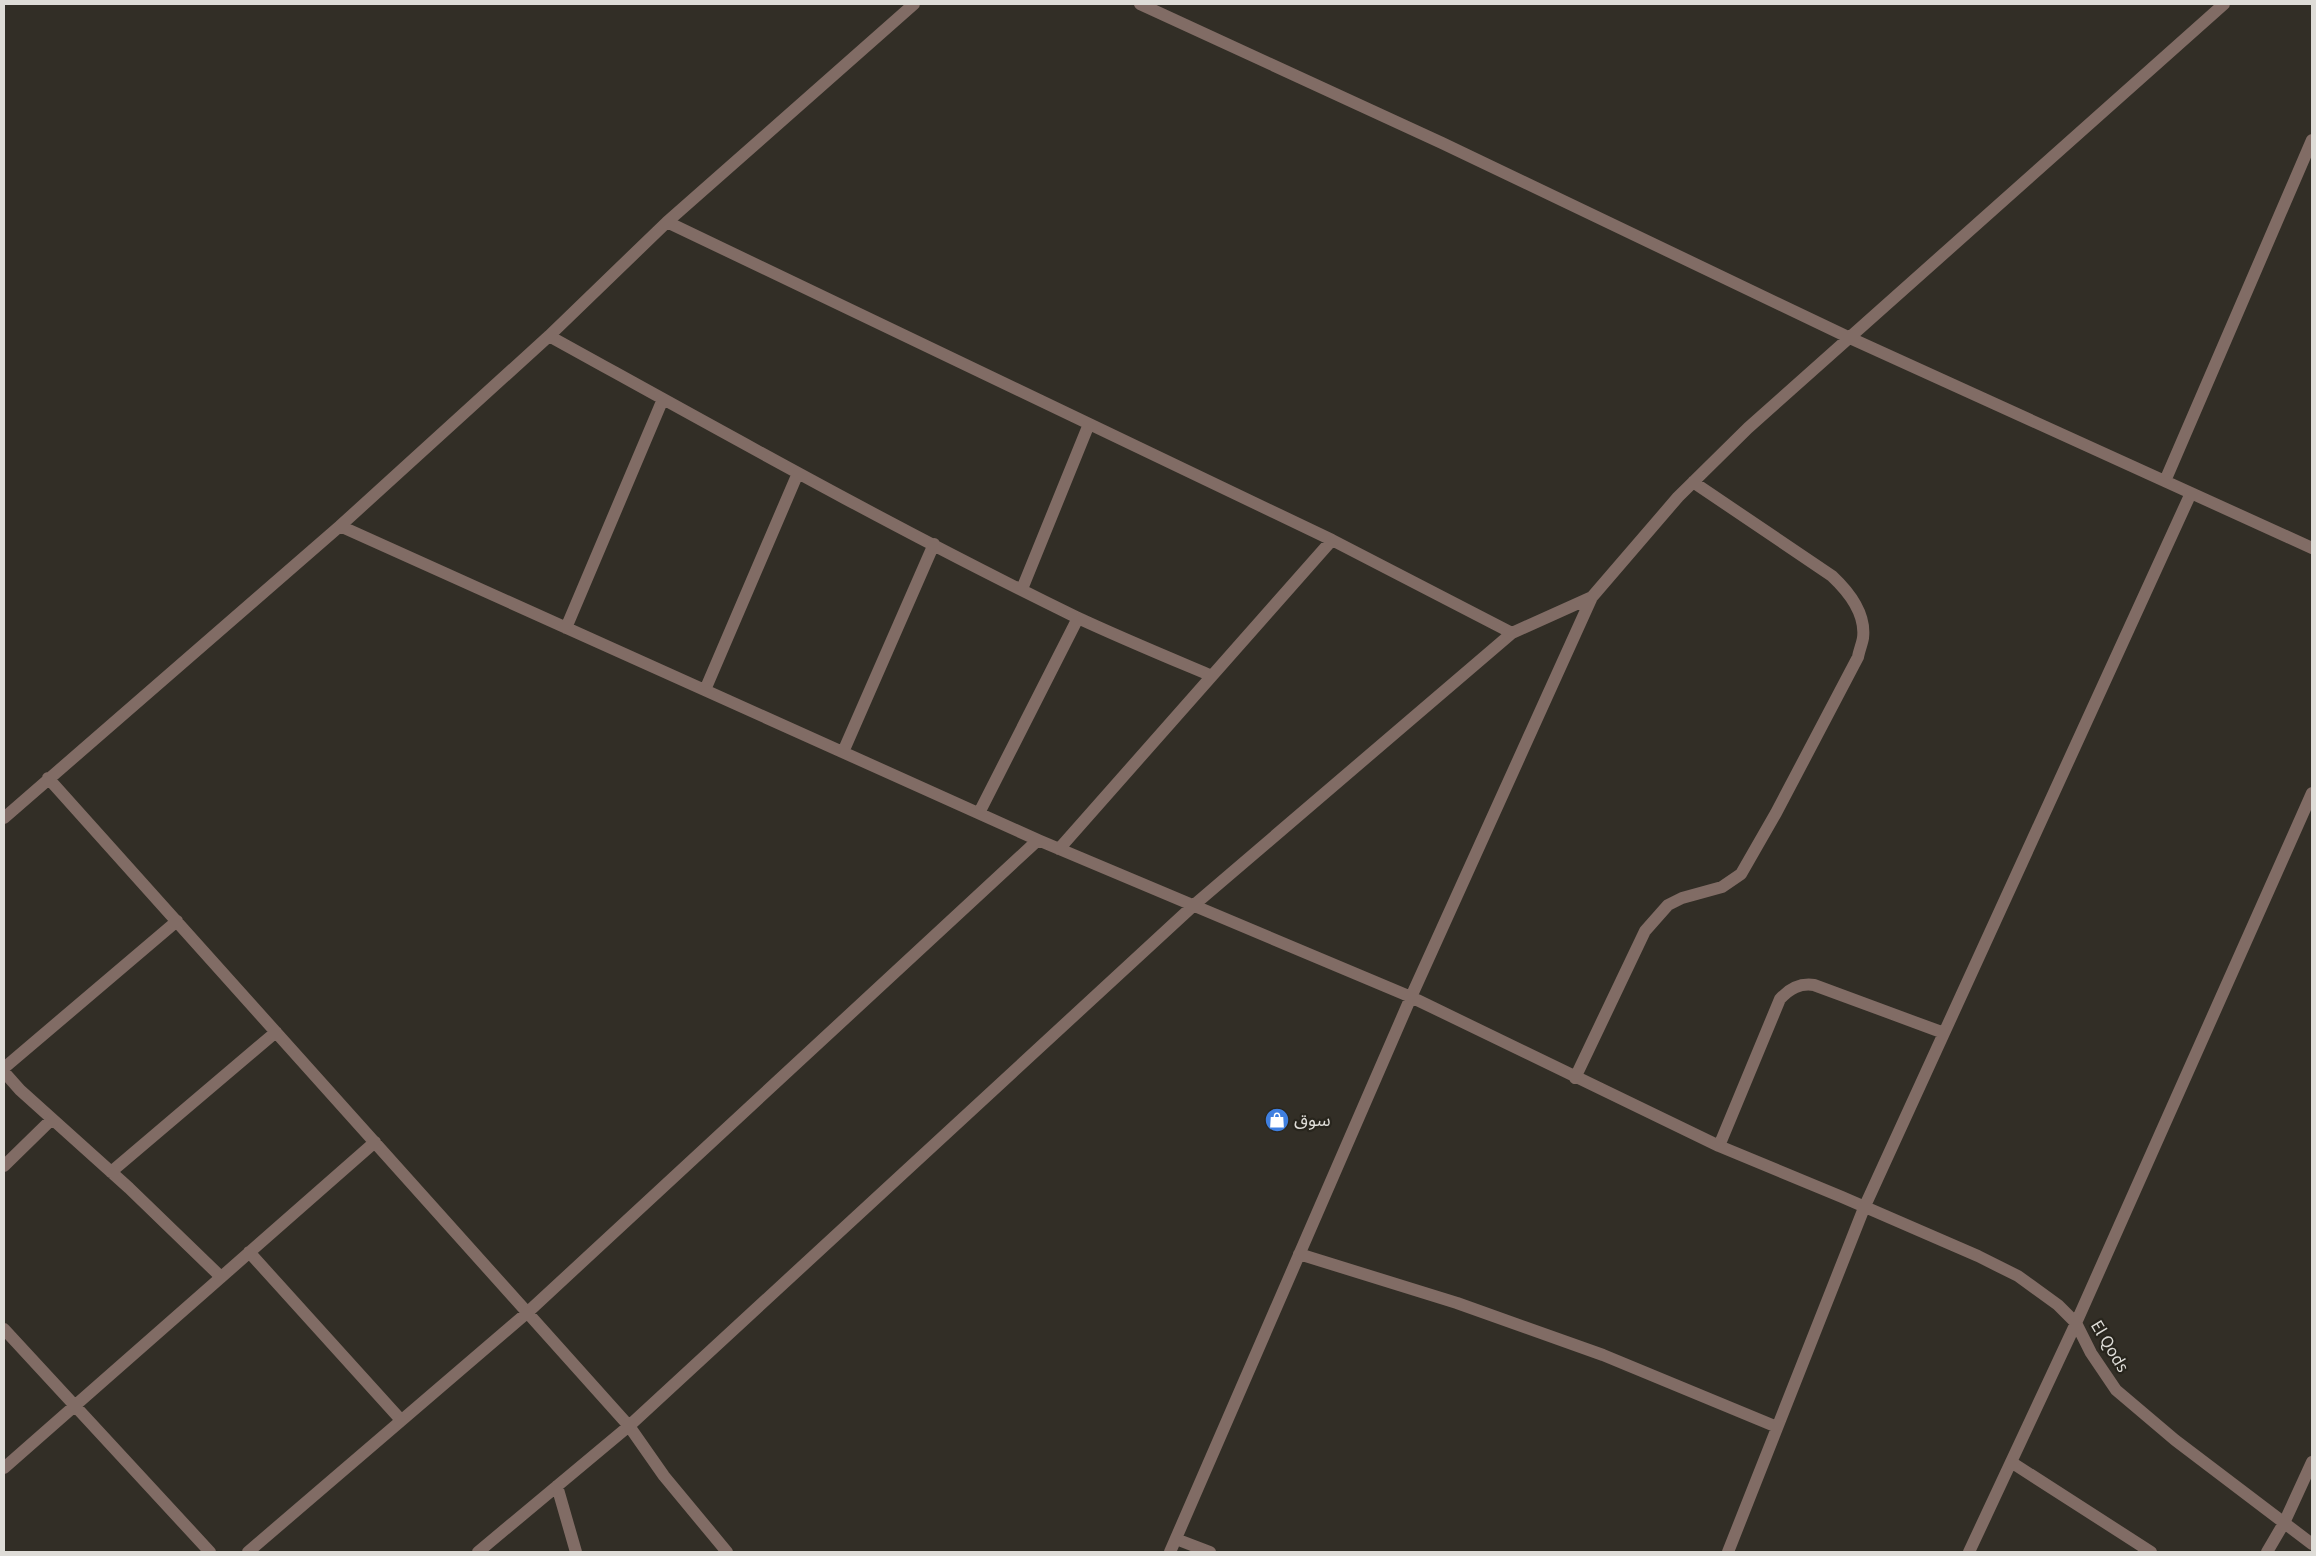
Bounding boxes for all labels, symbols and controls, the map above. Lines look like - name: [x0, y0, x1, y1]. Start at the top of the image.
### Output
- shop icon: سوق: [1264, 1107, 1290, 1133]
- place label: سوق: [1294, 1108, 1331, 1133]
- street label: El Qods: [2084, 1315, 2135, 1377]

